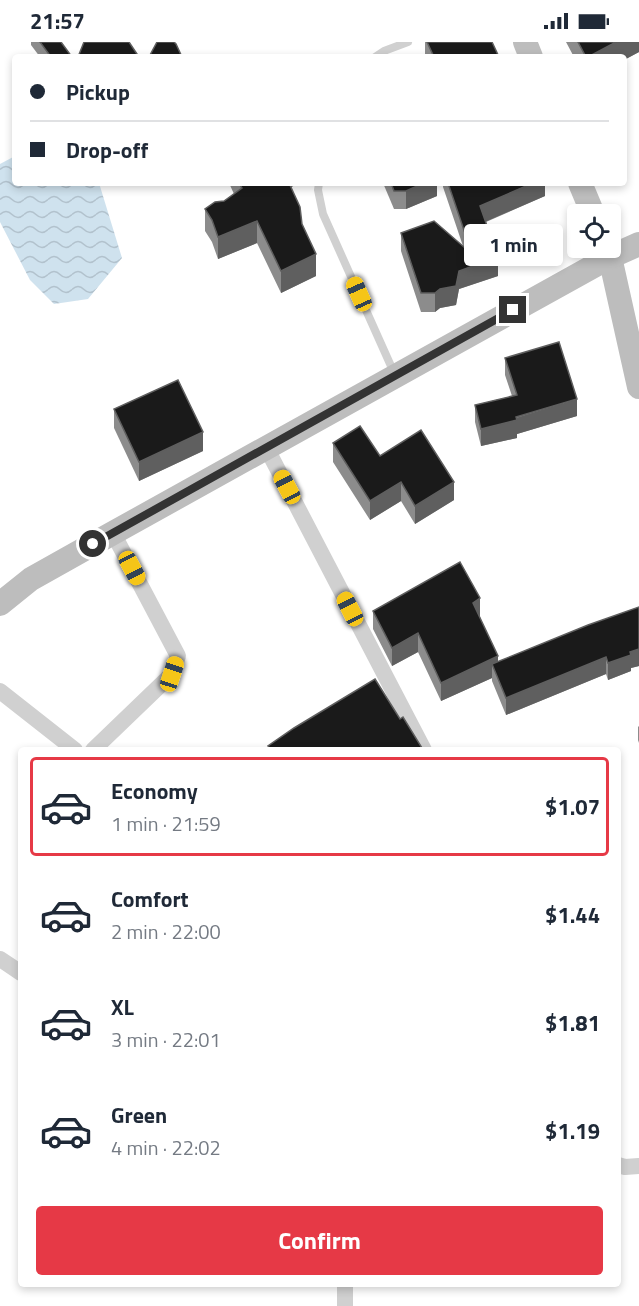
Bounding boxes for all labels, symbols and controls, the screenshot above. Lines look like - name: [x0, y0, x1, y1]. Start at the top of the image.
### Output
- text: 21:57: [30, 4, 85, 38]
- text: Pickup: [66, 75, 130, 109]
- text: Drop-off: [66, 133, 148, 167]
- map controls: [567, 204, 621, 258]
- button: locate: [567, 204, 621, 258]
- callout: 1 min: [464, 223, 562, 265]
- text: 1 min: [489, 229, 538, 260]
- car: [343, 274, 375, 314]
- route end: [499, 296, 526, 323]
- car: [271, 467, 303, 507]
- route start: [79, 530, 106, 557]
- car: [116, 548, 148, 588]
- car: [334, 589, 366, 629]
- car: [158, 654, 186, 694]
- text: Economy: [111, 774, 198, 808]
- icon: car: [39, 780, 93, 834]
- text: $1.07: [545, 790, 600, 824]
- text: 1 min · 21:59: [111, 808, 221, 839]
- text: Comfort: [111, 882, 189, 916]
- icon: car: [39, 888, 93, 942]
- text: $1.44: [545, 898, 600, 932]
- text: 2 min · 22:00: [111, 916, 221, 947]
- text: XL: [111, 990, 134, 1024]
- icon: car: [39, 996, 93, 1050]
- text: $1.81: [545, 1006, 600, 1040]
- text: 3 min · 22:01: [111, 1024, 221, 1055]
- text: Green: [111, 1098, 167, 1132]
- icon: car: [39, 1104, 93, 1158]
- text: $1.19: [545, 1114, 600, 1148]
- text: 4 min · 22:02: [111, 1132, 221, 1163]
- button: Confirm: [36, 1206, 603, 1275]

